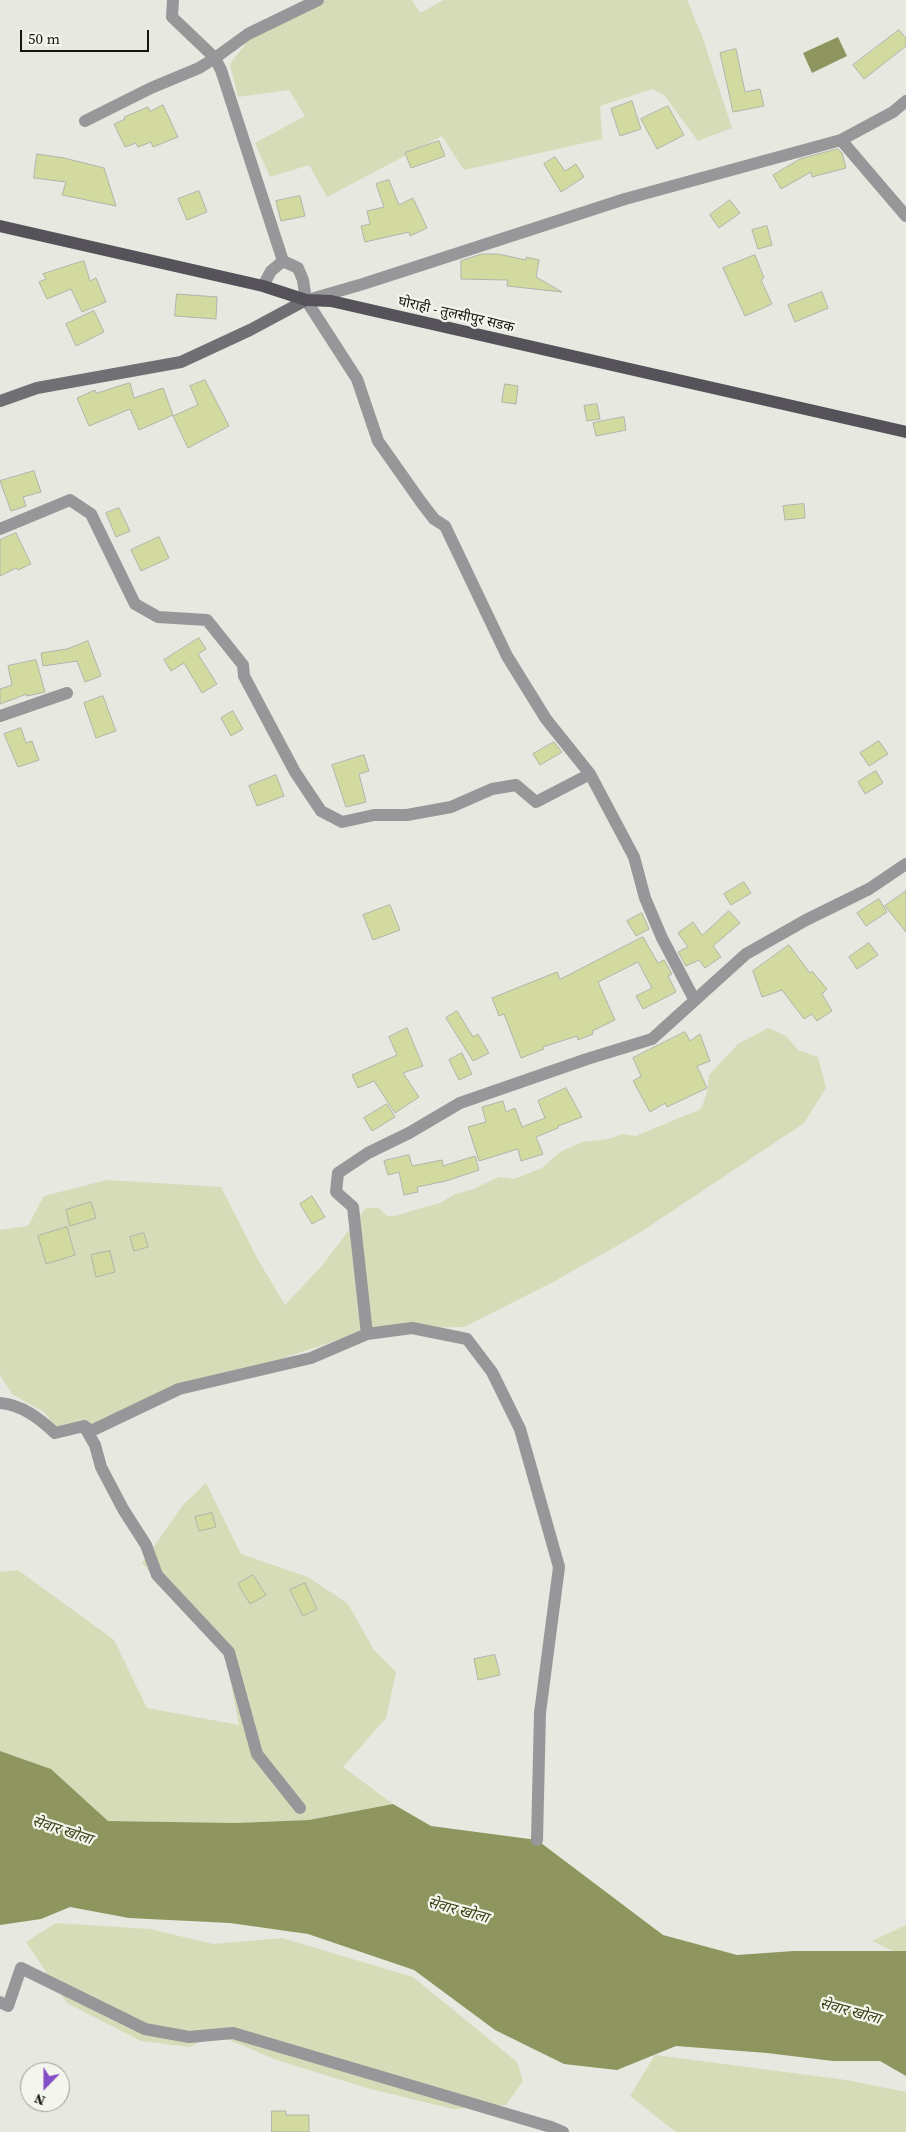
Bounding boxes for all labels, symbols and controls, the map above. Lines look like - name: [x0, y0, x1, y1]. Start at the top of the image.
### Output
- scale bar: [22, 20, 151, 52]
- text: 50 m: [28, 28, 60, 49]
- street label: घोराही - तुलसीपुर सडक: [396, 293, 516, 337]
- water label: सेवार खोला: [30, 1813, 94, 1849]
- water label: सेवार खोला: [426, 1894, 490, 1928]
- water label: सेवार खोला: [818, 1995, 882, 2029]
- north arrow: [20, 2062, 70, 2112]
- text: N: [31, 2089, 48, 2111]

